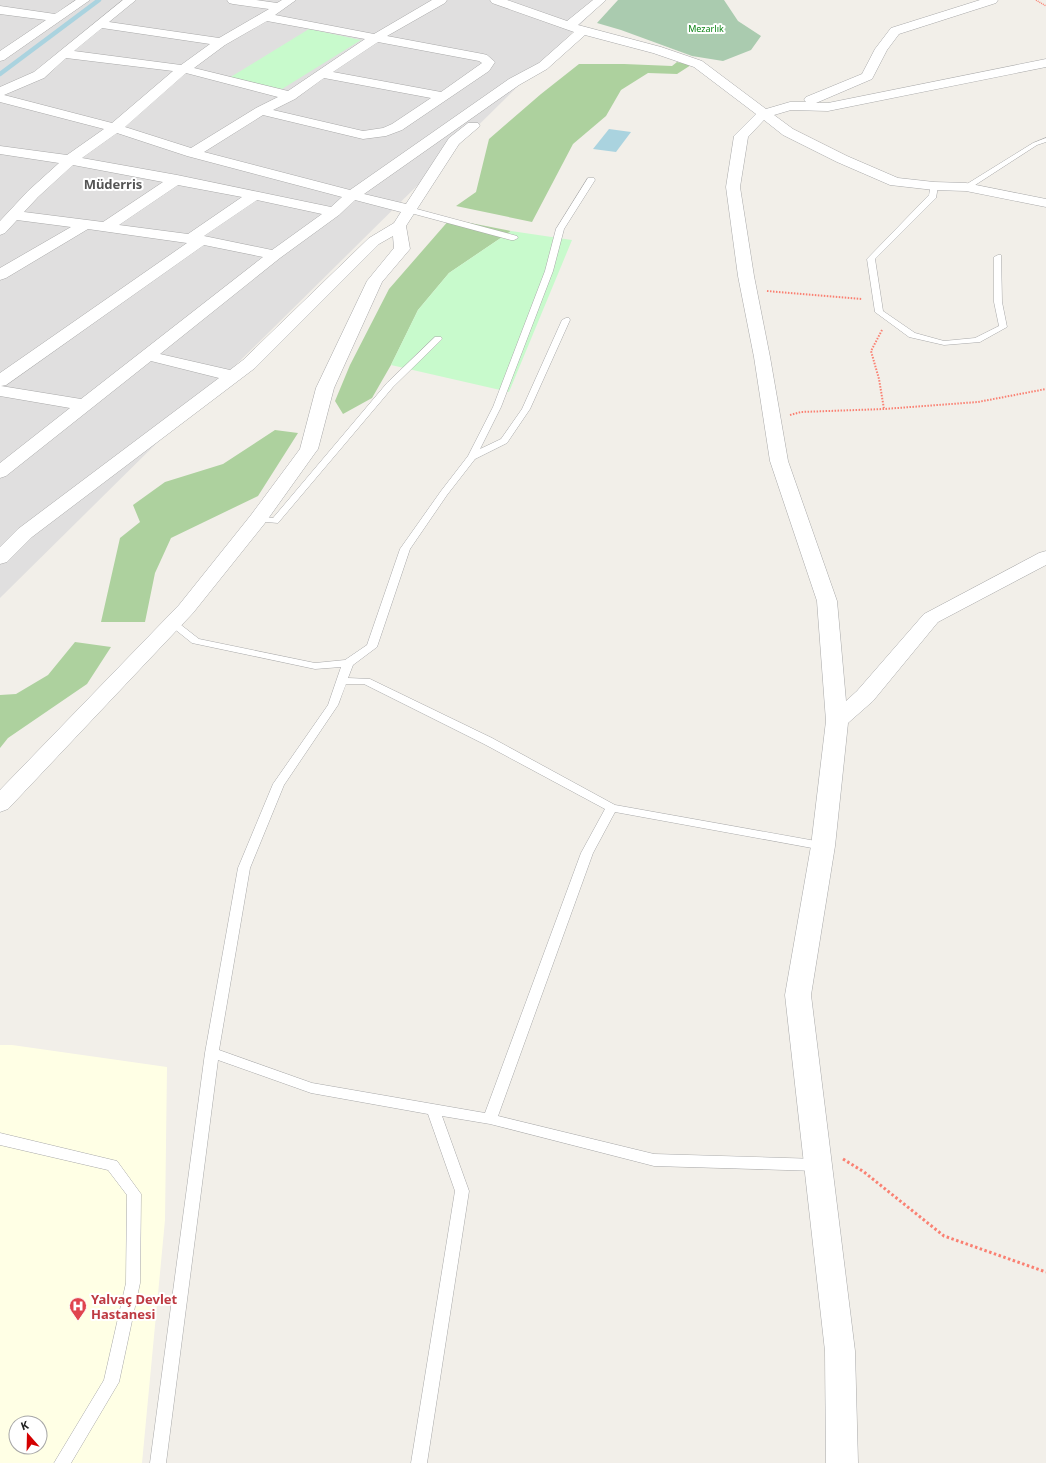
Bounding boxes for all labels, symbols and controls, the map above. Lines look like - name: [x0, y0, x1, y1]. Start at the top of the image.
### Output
- park label: Mezarlık: [688, 22, 724, 35]
- district label: Müderris: [84, 175, 142, 193]
- place label: Yalvaç Devlet Hastanesi: [91, 1290, 178, 1323]
- hospital icon: Yalvaç Devlet Hastanesi: [68, 1296, 88, 1321]
- north arrow: [8, 1415, 48, 1455]
- text: K: [18, 1417, 31, 1433]

